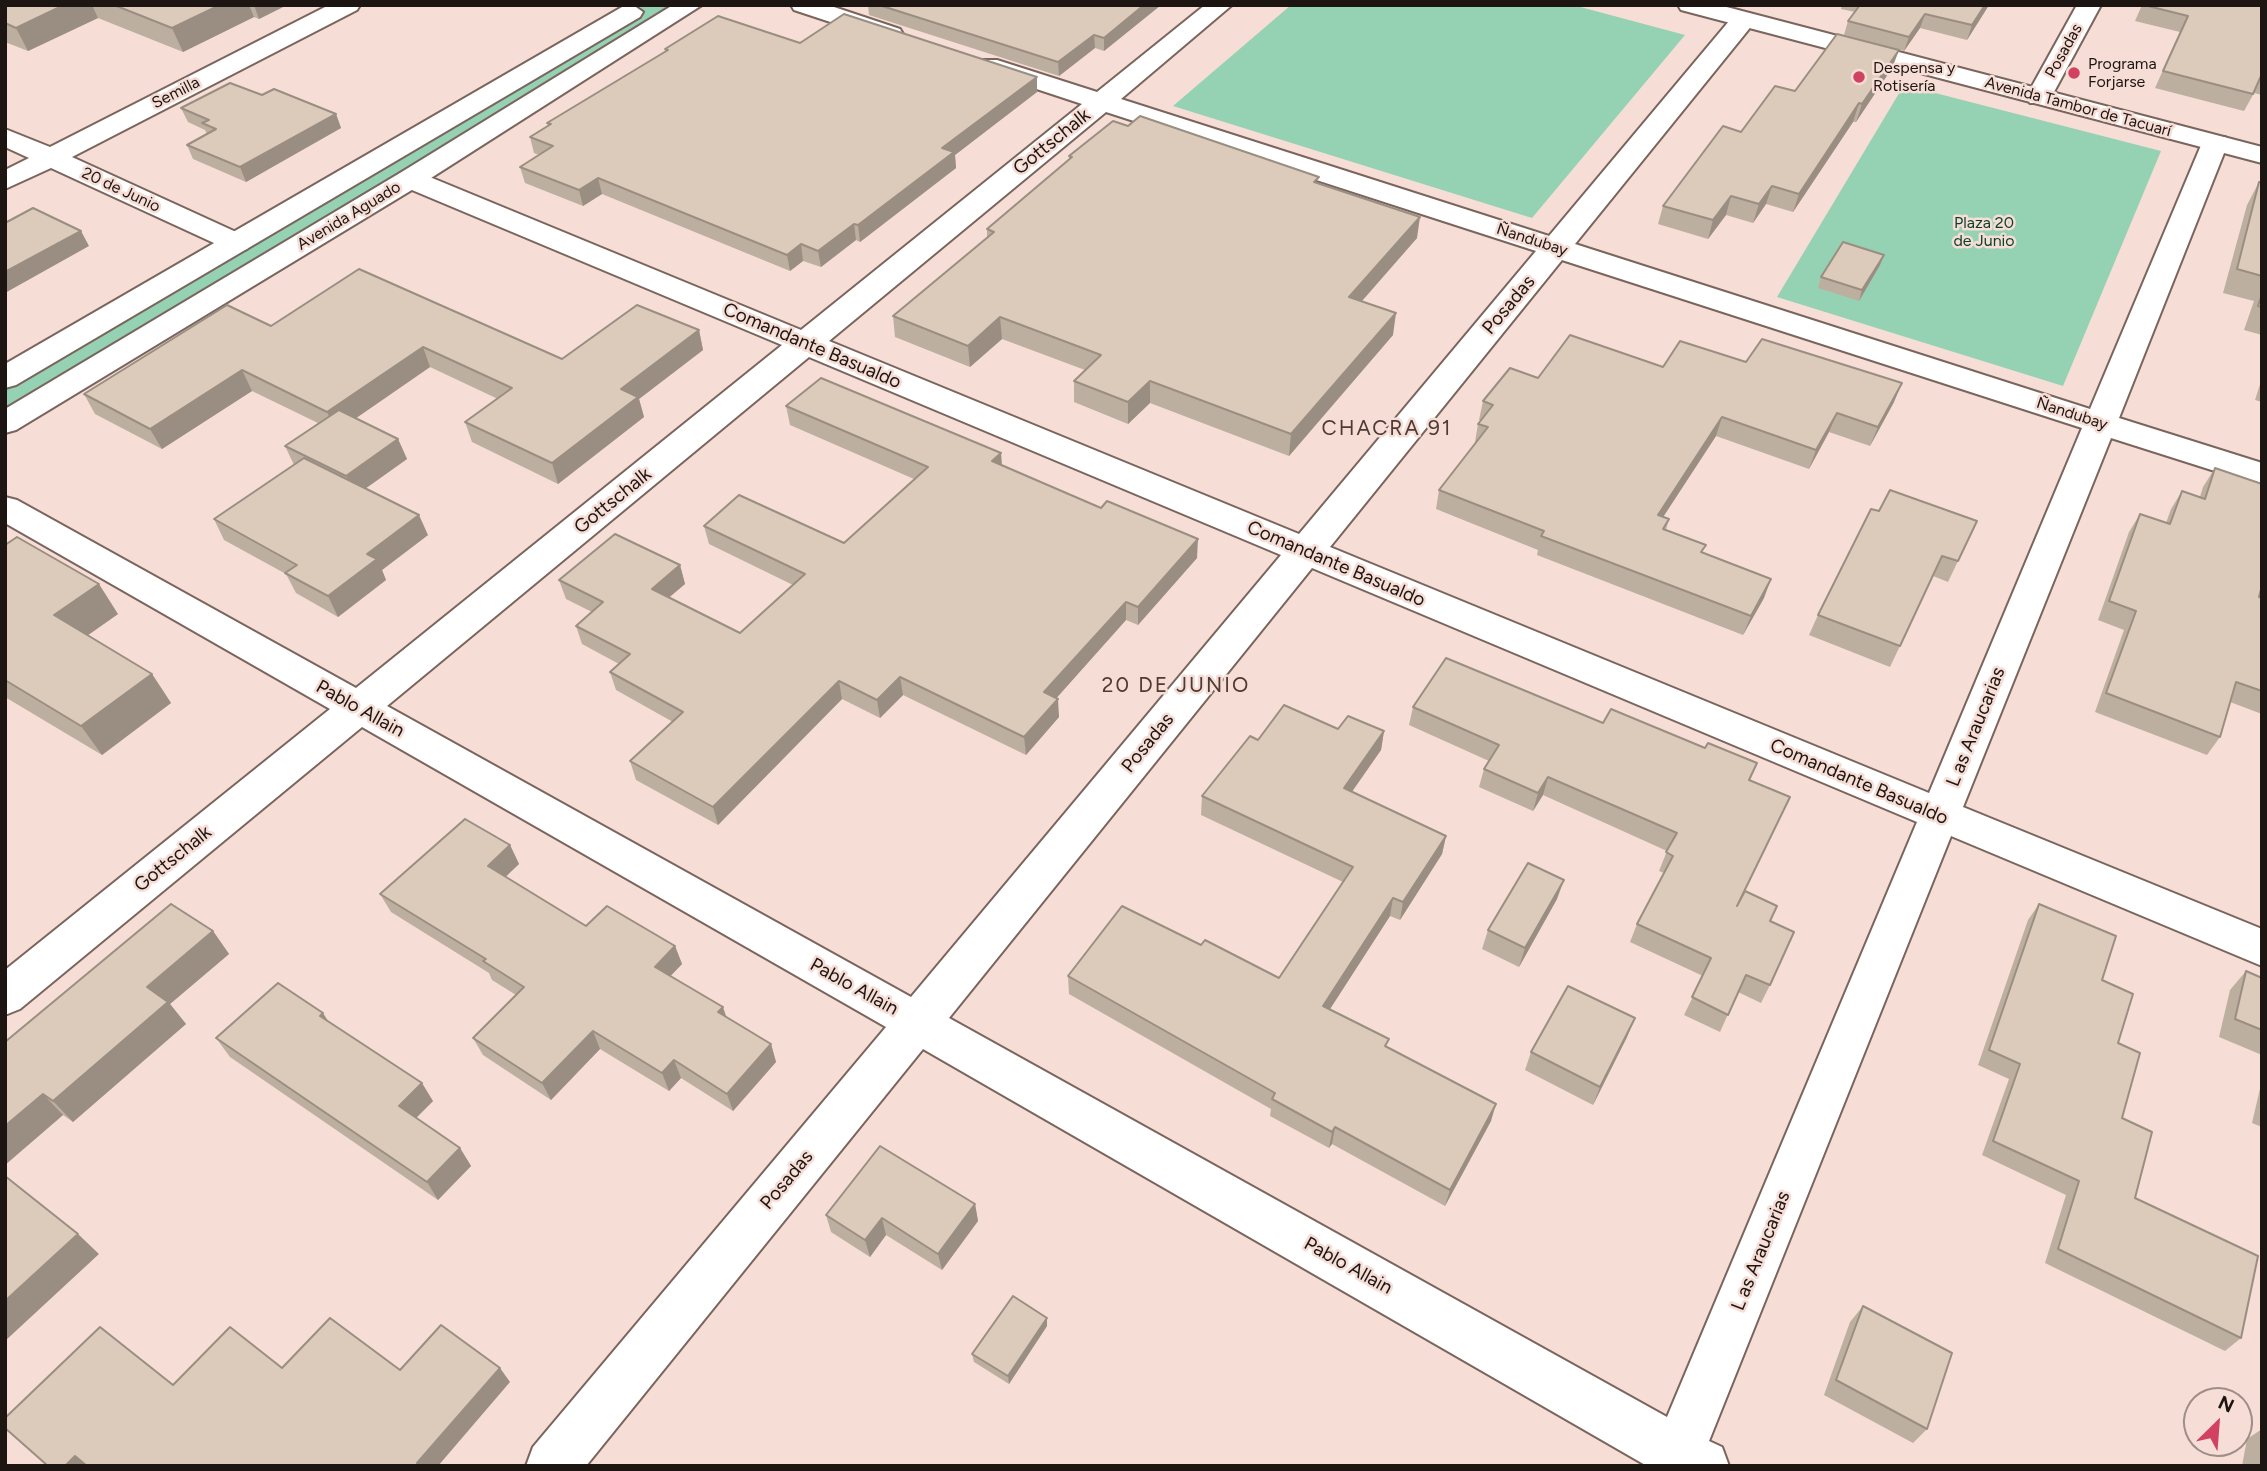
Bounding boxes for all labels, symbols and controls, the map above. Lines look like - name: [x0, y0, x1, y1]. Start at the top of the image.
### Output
- street label: Posadas: [2041, 21, 2087, 81]
- place label: Programa Forjarse: [2088, 54, 2157, 92]
- place label: Despensa y Rotisería: [1873, 58, 1955, 96]
- marker: Programa Forjarse: [2066, 65, 2082, 81]
- marker: Despensa y Rotisería: [1851, 69, 1867, 85]
- street label: Semilla: [149, 73, 203, 113]
- street label: Avenida Tambor de Tacuarí: [1983, 73, 2173, 141]
- street label: Gottschalk: [1009, 104, 1095, 180]
- street label: 20 de Junio: [79, 163, 163, 217]
- street label: Avenida Aguado: [294, 178, 404, 254]
- park label: Plaza 20 de Junio: [1953, 213, 2015, 251]
- street label: Ñandubay: [1494, 219, 1570, 261]
- street label: Posadas: [1478, 271, 1540, 339]
- street label: Comandante Basualdo: [719, 298, 905, 394]
- street label: Ñandubay: [2034, 393, 2110, 435]
- district label: CHACRA 91: [1323, 416, 1451, 442]
- street label: Gottschalk: [570, 463, 656, 539]
- street label: Comandante Basualdo: [1243, 516, 1429, 612]
- street label: L as Araucarias: [1942, 664, 2010, 790]
- district label: 20 DE JUNIO: [1103, 673, 1249, 699]
- street label: Pablo Allain: [312, 675, 408, 743]
- street label: Posadas: [1117, 709, 1179, 777]
- street label: Comandante Basualdo: [1766, 734, 1952, 830]
- street label: Gottschalk: [130, 821, 216, 897]
- street label: Pablo Allain: [806, 953, 902, 1021]
- street label: Posadas: [756, 1146, 818, 1214]
- street label: L as Araucarias: [1727, 1188, 1795, 1314]
- street label: Pablo Allain: [1300, 1232, 1396, 1300]
- north arrow: [2183, 1387, 2253, 1457]
- text: N: [2215, 1391, 2238, 1418]

